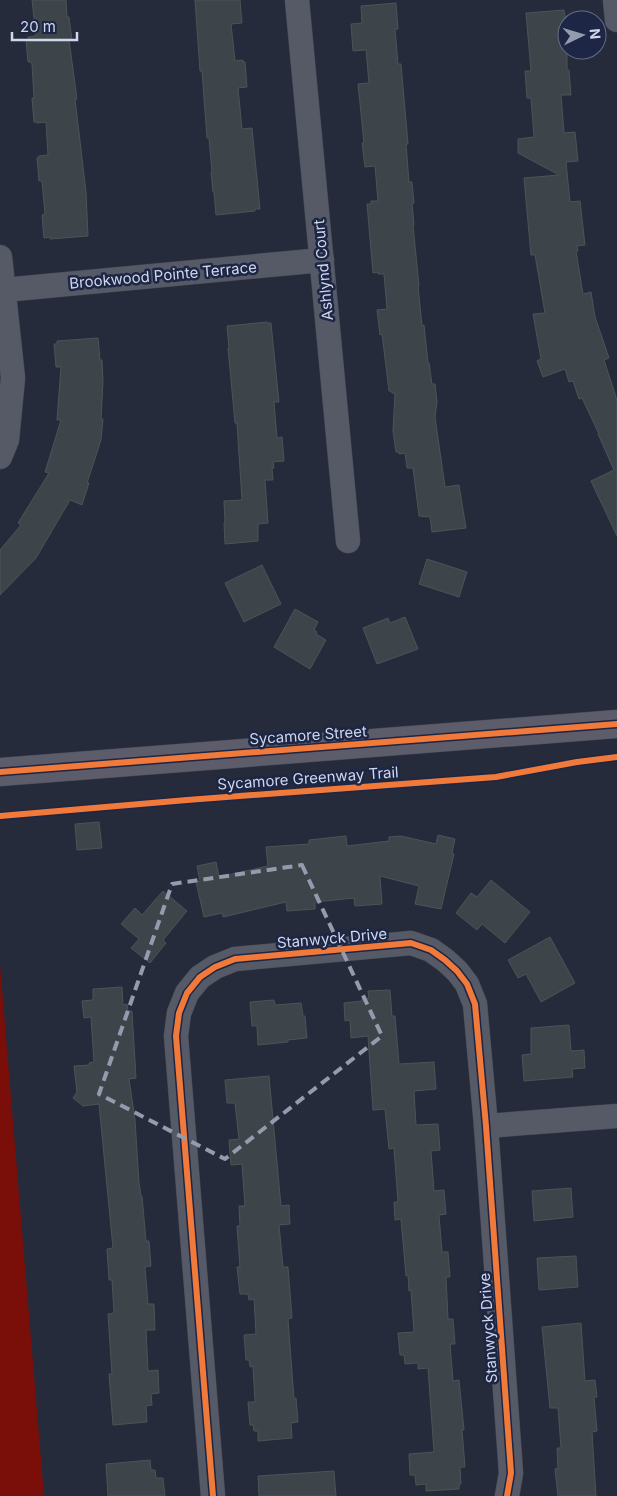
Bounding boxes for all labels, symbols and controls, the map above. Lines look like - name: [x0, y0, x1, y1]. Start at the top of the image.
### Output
- scale bar: [12, 10, 78, 42]
- north arrow: [557, 10, 607, 60]
- text: 20 m: [20, 17, 56, 36]
- text: N: [587, 28, 604, 40]
- street label: Ashlynd Court: [309, 219, 337, 321]
- street label: Brookwood Pointe Terrace: [68, 257, 258, 293]
- street label: Sycamore Street: [249, 721, 367, 749]
- street label: Sycamore Greenway Trail: [217, 762, 399, 794]
- street label: Stanwyck Drive: [276, 924, 388, 952]
- street label: Stanwyck Drive: [475, 1272, 501, 1384]

